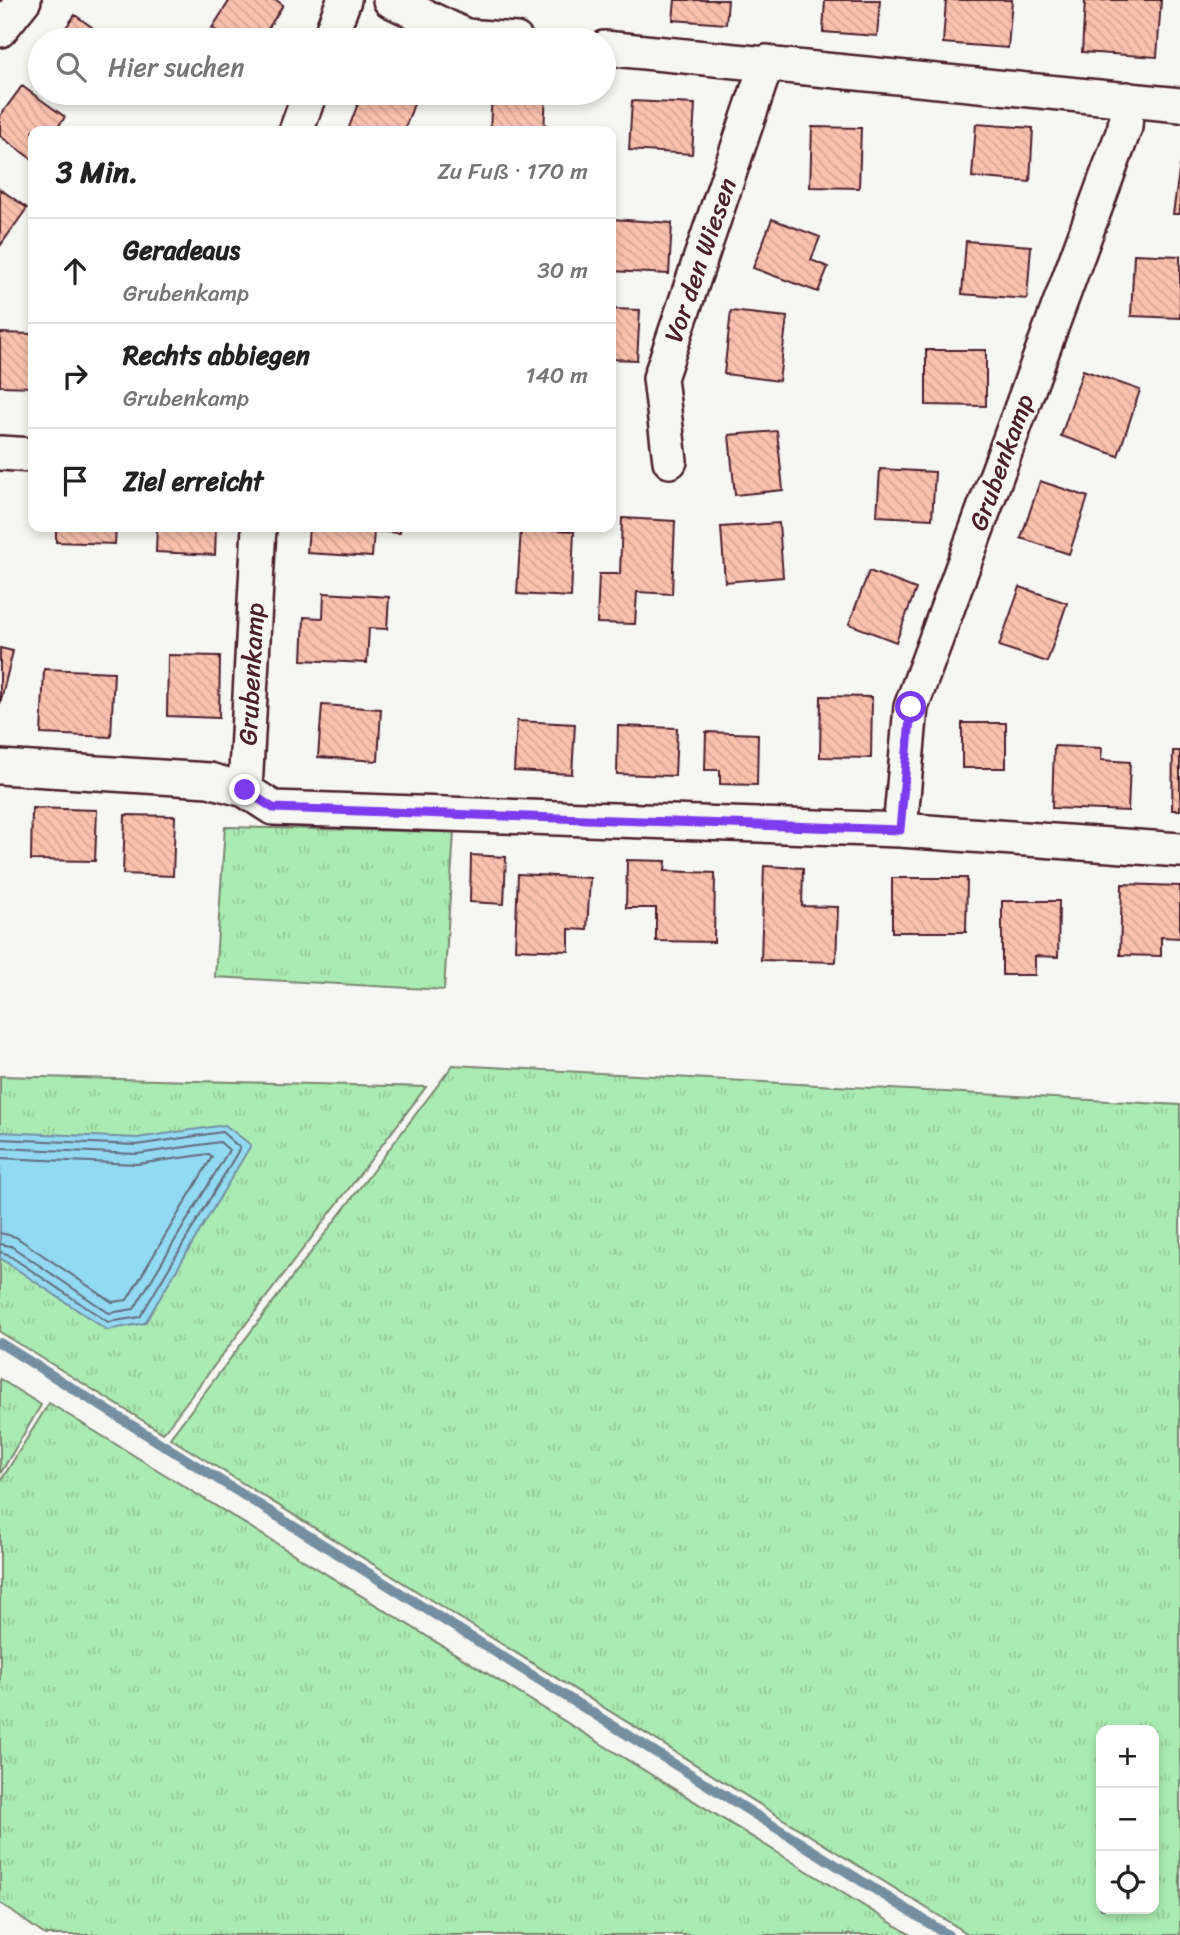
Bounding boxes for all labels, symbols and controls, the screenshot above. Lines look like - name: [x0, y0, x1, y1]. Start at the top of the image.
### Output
- search box: [28, 28, 616, 105]
- text: Hier suchen: [108, 44, 244, 90]
- icon: search: [52, 48, 90, 86]
- text: 3 Min.: [56, 145, 138, 199]
- text: Zu Fuß · 170 m: [437, 151, 588, 192]
- street label: Vor den Wiesen: [650, 171, 750, 349]
- text: Geradeaus: [123, 227, 240, 273]
- text: 30 m: [537, 250, 588, 291]
- icon: ahead: [56, 252, 94, 290]
- text: Grubenkamp: [123, 273, 249, 314]
- text: Rechts abbiegen: [123, 332, 310, 378]
- text: 140 m: [526, 355, 588, 396]
- icon: right: [56, 357, 94, 395]
- text: Grubenkamp: [123, 378, 249, 419]
- street label: Grubenkamp: [955, 387, 1047, 537]
- text: Ziel erreicht: [123, 458, 263, 504]
- icon: arrive: [56, 462, 94, 500]
- street label: Grubenkamp: [224, 601, 278, 746]
- route start: [895, 691, 926, 722]
- route end: [229, 774, 260, 805]
- map controls: [1096, 1725, 1159, 1914]
- button: +: [1096, 1725, 1159, 1788]
- button: −: [1096, 1788, 1159, 1851]
- button: locate: [1096, 1851, 1159, 1914]

